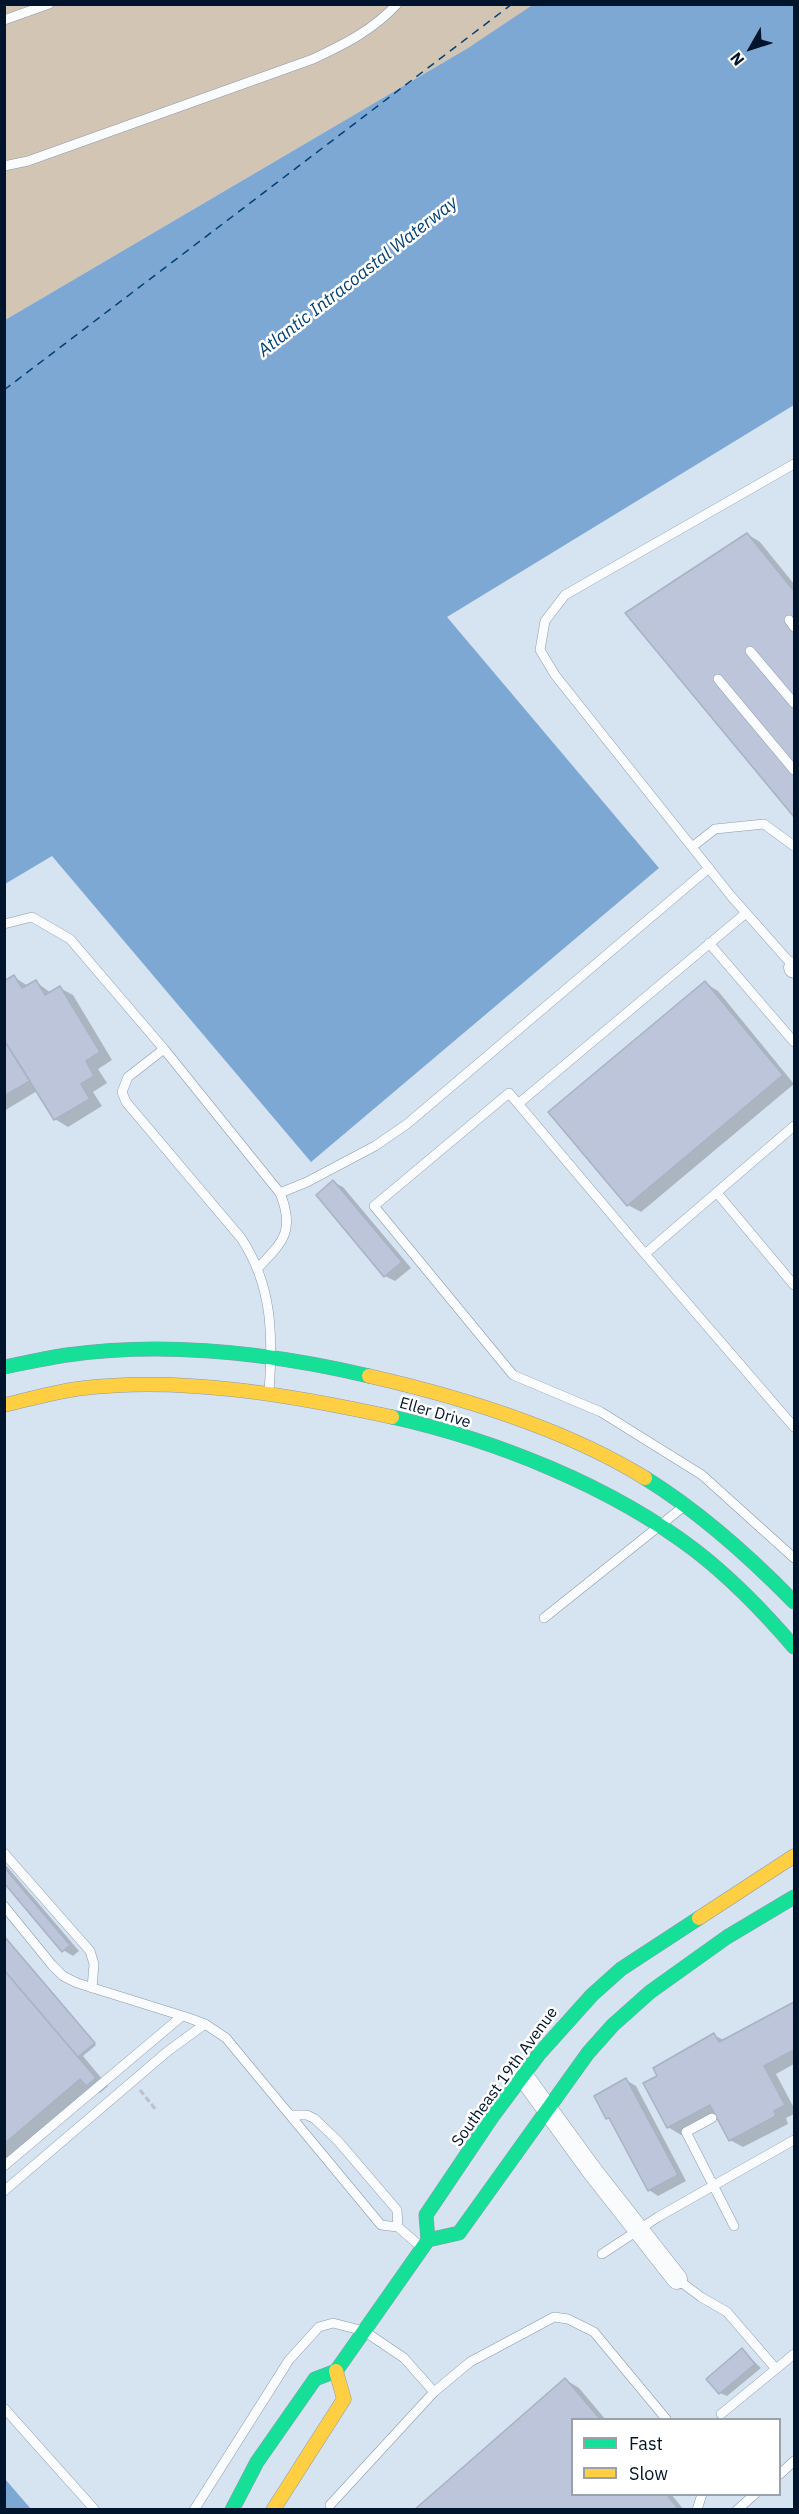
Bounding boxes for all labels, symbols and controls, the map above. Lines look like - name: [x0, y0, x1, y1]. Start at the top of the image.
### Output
- north arrow: [721, 18, 781, 78]
- text: N: [726, 49, 748, 70]
- water label: Atlantic Intracoastal Waterway: [254, 192, 462, 362]
- street label: Eller Drive: [397, 1394, 473, 1432]
- street label: Southeast 19th Avenue: [448, 2004, 562, 2150]
- legend: [571, 2418, 781, 2496]
- text: Fast: [629, 2432, 663, 2455]
- text: Slow: [629, 2462, 668, 2485]

